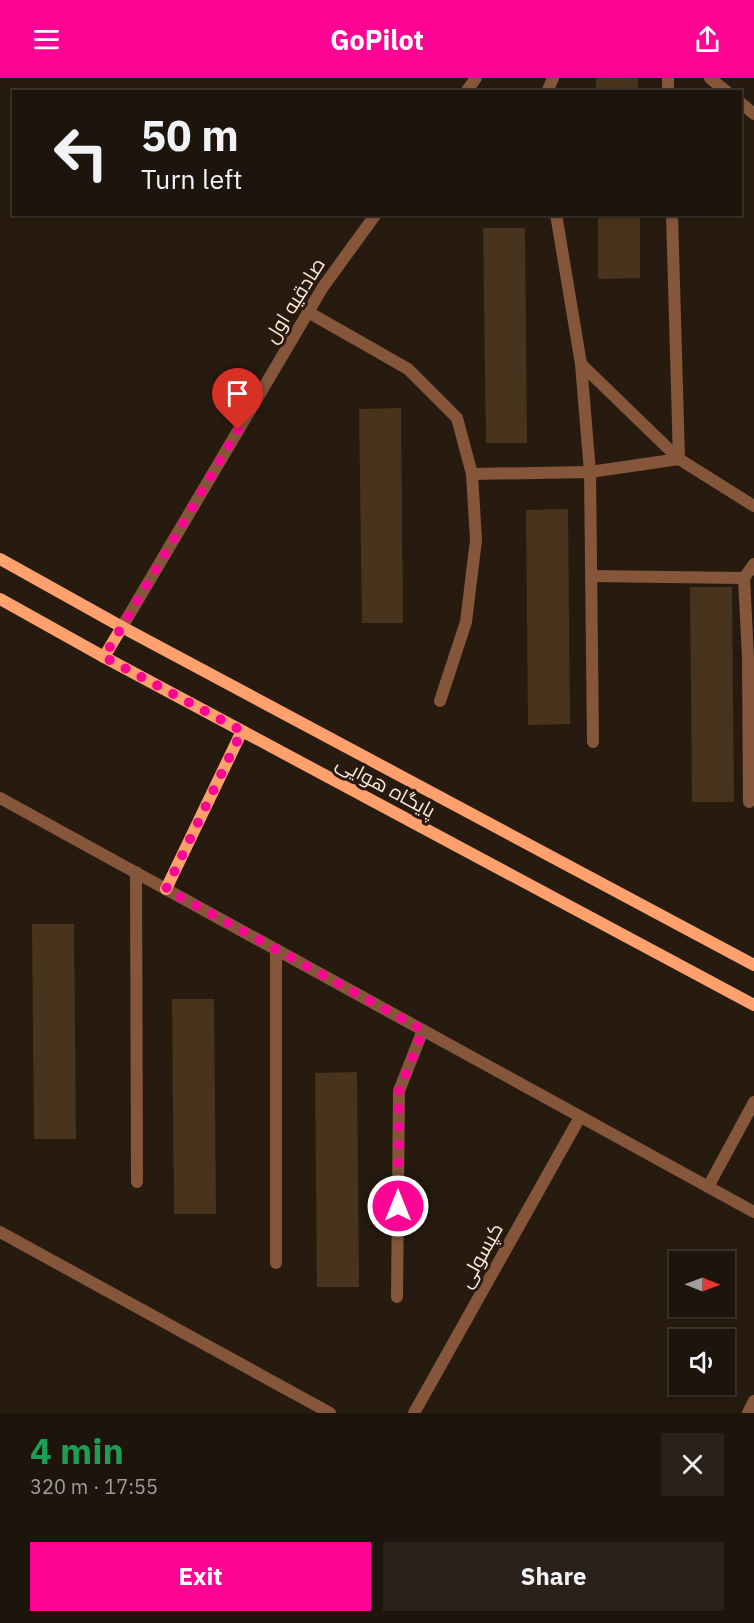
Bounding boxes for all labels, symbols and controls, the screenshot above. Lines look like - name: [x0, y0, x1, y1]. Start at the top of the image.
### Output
- text: GoPilot: [330, 22, 424, 57]
- icon: menu: [30, 23, 63, 56]
- icon: share: [691, 23, 724, 56]
- text: 50 m: [141, 108, 239, 163]
- icon: left: [42, 114, 120, 192]
- text: Turn left: [141, 161, 242, 196]
- street label: صادقیه اول: [257, 252, 331, 348]
- pin: [212, 368, 263, 430]
- icon: arrive: [221, 377, 254, 410]
- street label: پایگاه هوایی: [332, 749, 441, 824]
- position arrow: [366, 1174, 430, 1238]
- street label: کپسولی: [451, 1218, 509, 1292]
- north arrow: [669, 1251, 735, 1317]
- map controls: [669, 1251, 735, 1395]
- button: sound: [669, 1329, 735, 1395]
- text: 4 min: [30, 1427, 124, 1474]
- button: close: [661, 1433, 724, 1496]
- text: 320 m · 17:55: [30, 1473, 158, 1500]
- button: Exit: [30, 1542, 371, 1611]
- button: Share: [383, 1542, 724, 1611]

